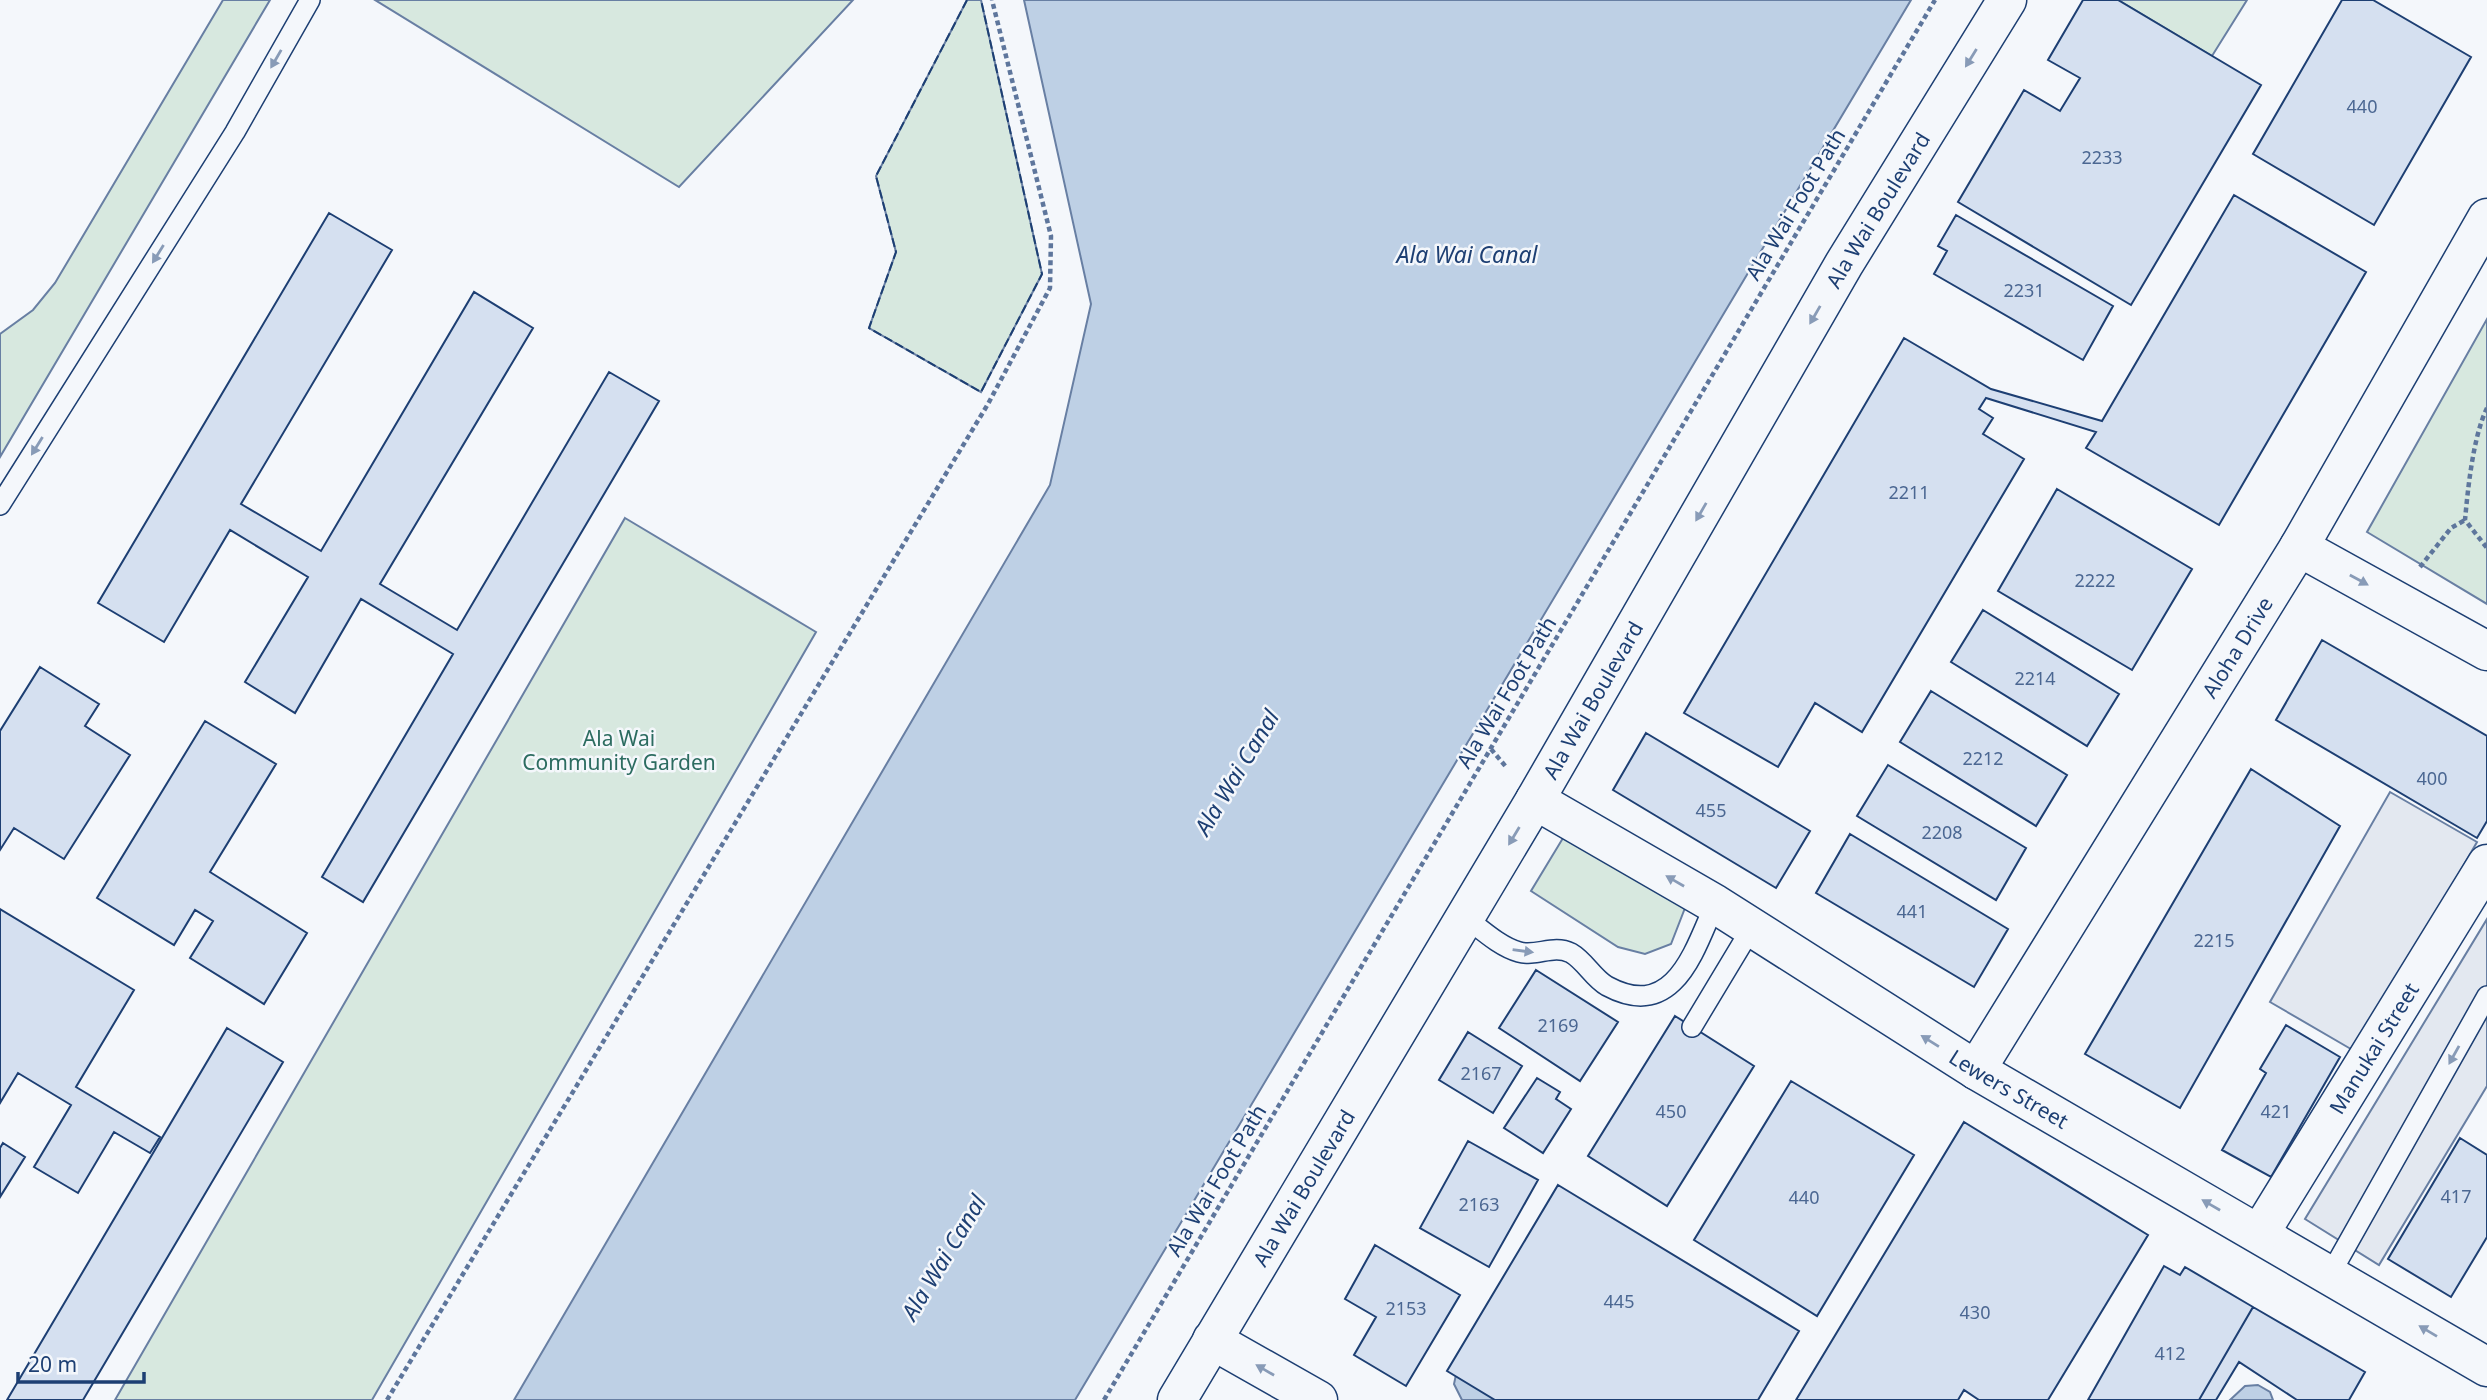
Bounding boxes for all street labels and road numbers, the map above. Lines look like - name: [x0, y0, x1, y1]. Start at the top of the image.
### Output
- street label: Ala Wai Foot Path: [1739, 123, 1851, 285]
- street label: Ala Wai Boulevard: [1819, 127, 1936, 293]
- street label: Aloha Drive: [2195, 591, 2279, 703]
- street label: Ala Wai Foot Path: [1450, 611, 1562, 773]
- street label: Ala Wai Boulevard: [1536, 616, 1649, 784]
- street label: Manukai Street: [2323, 977, 2425, 1119]
- street label: Lewers Street: [1944, 1043, 2074, 1135]
- street label: Ala Wai Foot Path: [1160, 1099, 1272, 1261]
- street label: Ala Wai Boulevard: [1246, 1104, 1361, 1271]

